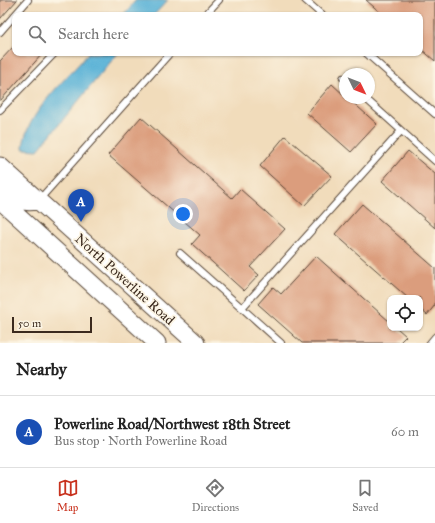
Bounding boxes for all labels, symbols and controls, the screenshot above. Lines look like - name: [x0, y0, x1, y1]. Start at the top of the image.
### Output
- search box: [12, 12, 423, 56]
- icon: search: [26, 23, 48, 45]
- text: Search here: [58, 25, 129, 43]
- north arrow: [339, 68, 375, 104]
- pin: A: [68, 189, 94, 222]
- your location: [173, 204, 193, 224]
- street label: North Powerline Road: [71, 230, 178, 329]
- map controls: [387, 295, 423, 331]
- button: locate: [387, 295, 423, 331]
- scale bar: [12, 315, 92, 334]
- text: 50 m: [18, 317, 41, 330]
- text: Nearby: [16, 359, 67, 380]
- text: Powerline Road/Northwest 18th Street: [54, 415, 290, 433]
- text: A: [25, 424, 33, 440]
- text: 60 m: [391, 424, 419, 440]
- text: Bus stop · North Powerline Road: [54, 433, 227, 449]
- tab: Map: [57, 477, 79, 514]
- tab: Directions: [192, 477, 239, 514]
- tab: Saved: [352, 477, 378, 514]

